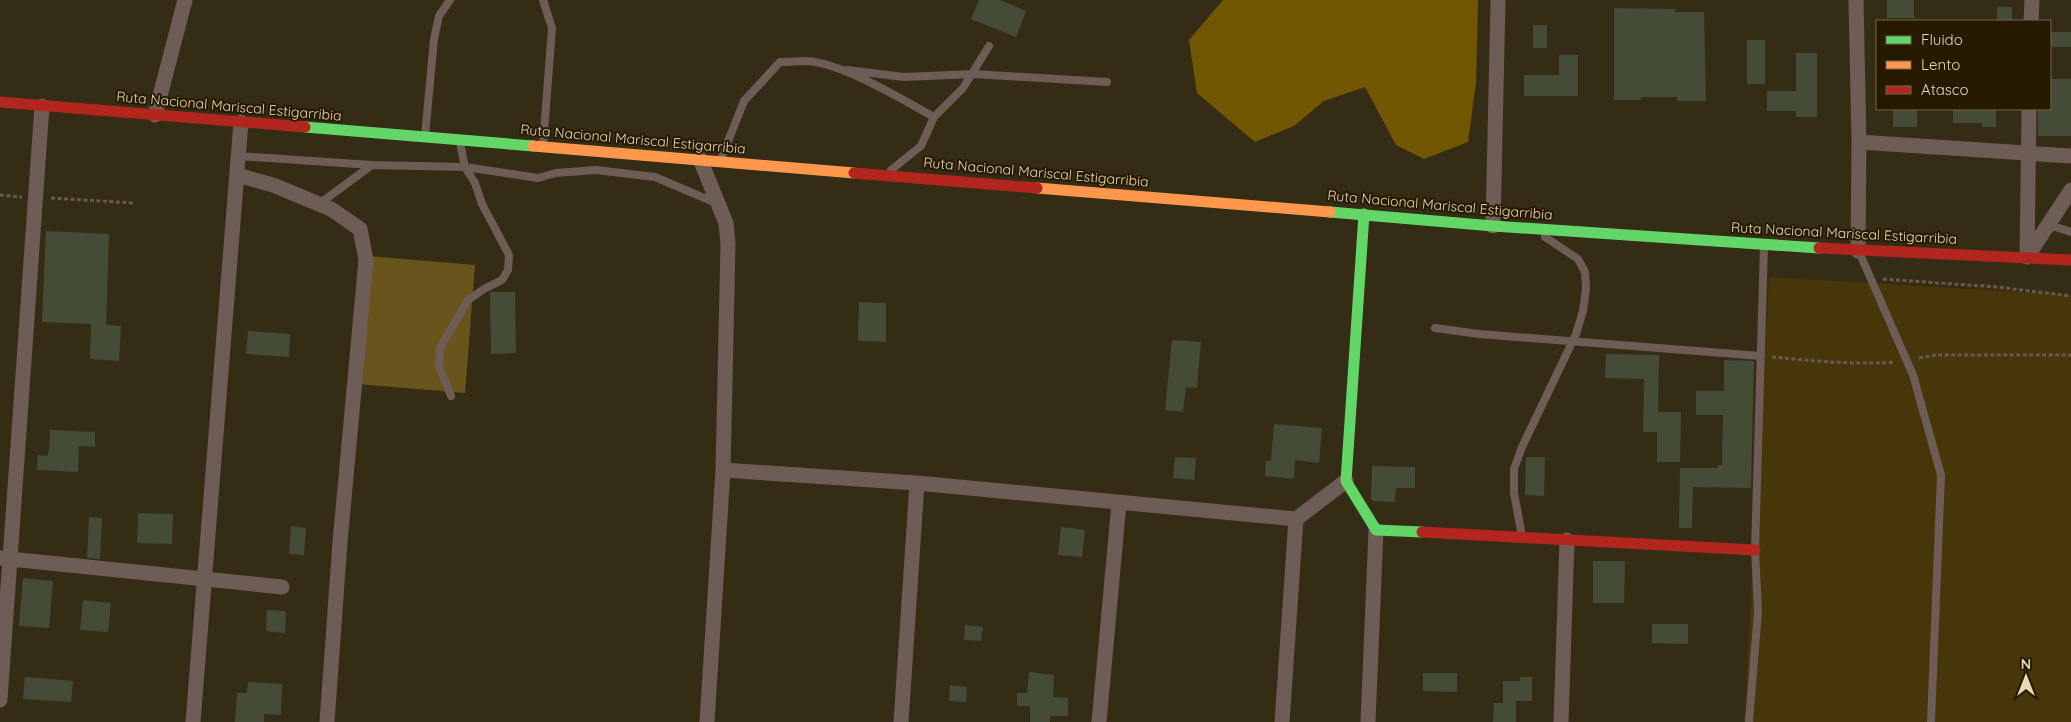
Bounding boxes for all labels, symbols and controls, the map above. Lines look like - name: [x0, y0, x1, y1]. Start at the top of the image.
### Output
- legend: [1876, 20, 2051, 110]
- text: Fluido: [1921, 30, 1963, 49]
- text: Lento: [1921, 55, 1960, 74]
- text: Atasco: [1921, 80, 1969, 99]
- street label: Ruta Nacional Mariscal Estigarribia: [116, 87, 342, 125]
- street label: Ruta Nacional Mariscal Estigarribia: [520, 120, 746, 158]
- street label: Ruta Nacional Mariscal Estigarribia: [923, 153, 1149, 191]
- street label: Ruta Nacional Mariscal Estigarribia: [1327, 186, 1553, 224]
- street label: Ruta Nacional Mariscal Estigarribia: [1731, 218, 1957, 248]
- north arrow: [2001, 652, 2051, 702]
- text: N: [2021, 655, 2031, 673]

